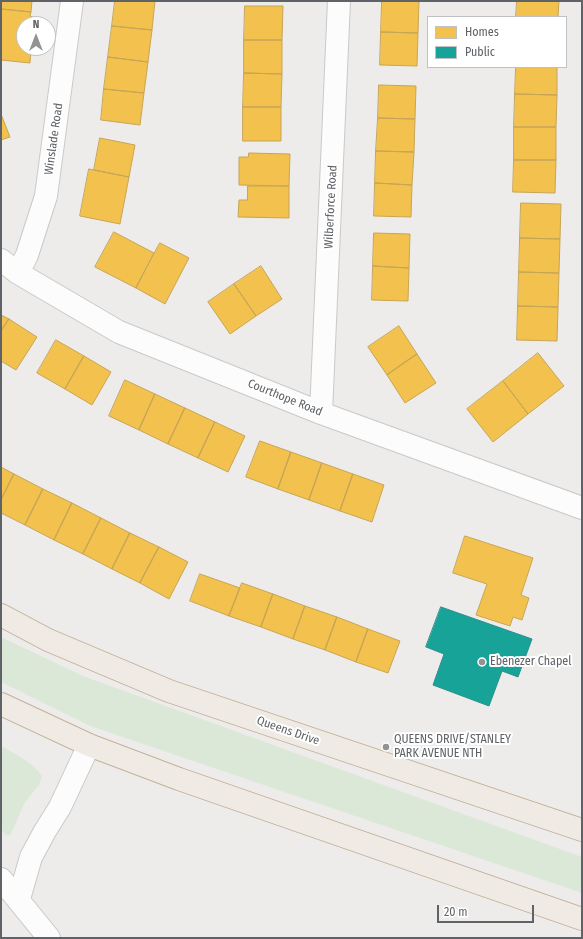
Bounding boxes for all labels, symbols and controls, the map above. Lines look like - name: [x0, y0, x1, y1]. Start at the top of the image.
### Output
- north arrow: [16, 16, 56, 56]
- legend: [427, 16, 567, 68]
- text: N: [33, 18, 39, 31]
- text: Homes: [465, 25, 499, 39]
- text: Public: [465, 45, 495, 59]
- street label: Winslade Road: [42, 102, 66, 176]
- street label: Wilberforce Road: [322, 165, 340, 249]
- street label: Courthope Road: [246, 376, 324, 420]
- place label: Ebenezer Chapel: [490, 655, 571, 669]
- marker: Ebenezer Chapel: [477, 657, 487, 667]
- street label: Queens Drive: [255, 714, 321, 748]
- place label: QUEENS DRIVE/STANLEY PARK AVENUE NTH: [394, 733, 511, 761]
- marker: QUEENS DRIVE/STANLEY PARK AVENUE NTH: [381, 742, 391, 752]
- scale bar: [439, 897, 536, 923]
- text: 20 m: [444, 905, 468, 919]

